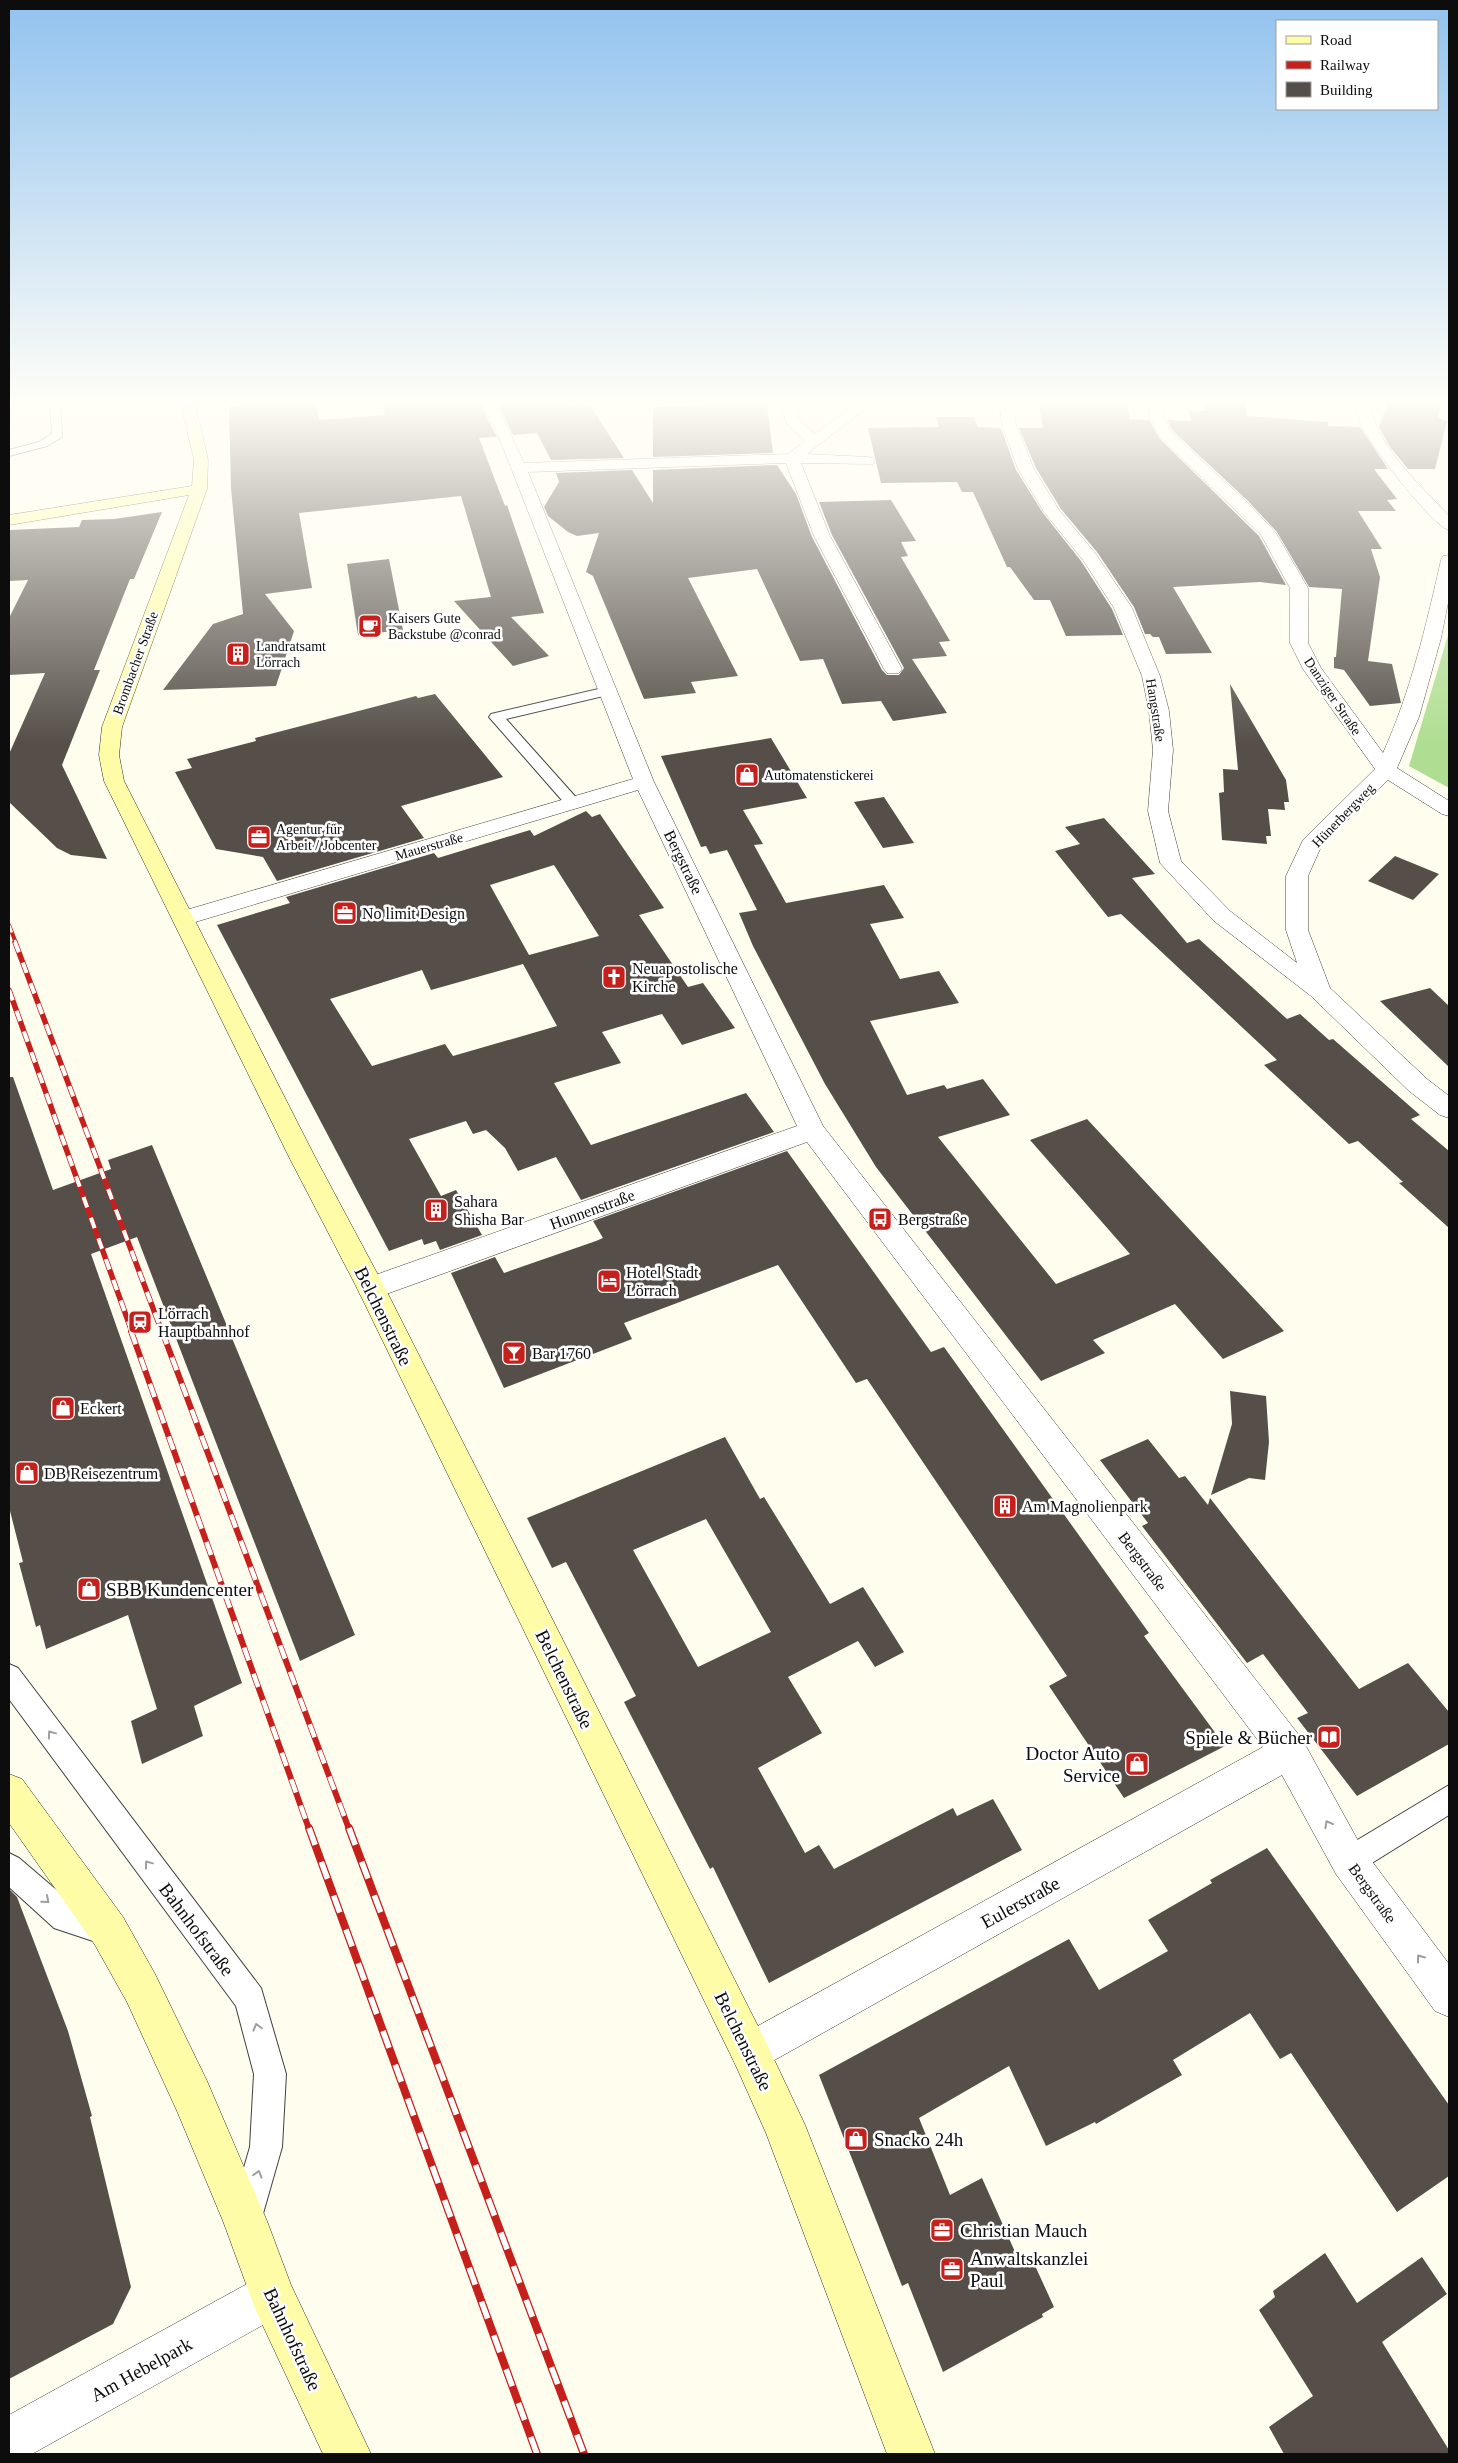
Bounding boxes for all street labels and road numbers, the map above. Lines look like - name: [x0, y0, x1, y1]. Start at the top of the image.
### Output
- street label: Brombacher Straße: [110, 610, 161, 717]
- street label: Danziger Straße: [1301, 655, 1364, 738]
- street label: Hangstraße: [1143, 677, 1168, 743]
- street label: Hünerbergweg: [1309, 780, 1378, 850]
- street label: Bergstraße: [660, 827, 706, 897]
- street label: Mauerstraße: [393, 830, 465, 863]
- street label: Hunnenstraße: [548, 1186, 637, 1233]
- street label: Belchenstraße: [351, 1263, 417, 1369]
- street label: Bergstraße: [1114, 1529, 1170, 1595]
- street label: Belchenstraße: [532, 1626, 598, 1732]
- street label: Bergstraße: [1345, 1860, 1400, 1927]
- street label: Eulerstraße: [977, 1872, 1063, 1933]
- street label: Bahnhofstraße: [155, 1879, 238, 1980]
- street label: Belchenstraße: [711, 1988, 777, 2094]
- street label: Bahnhofstraße: [260, 2285, 325, 2394]
- street label: Am Hebelpark: [87, 2333, 196, 2406]

